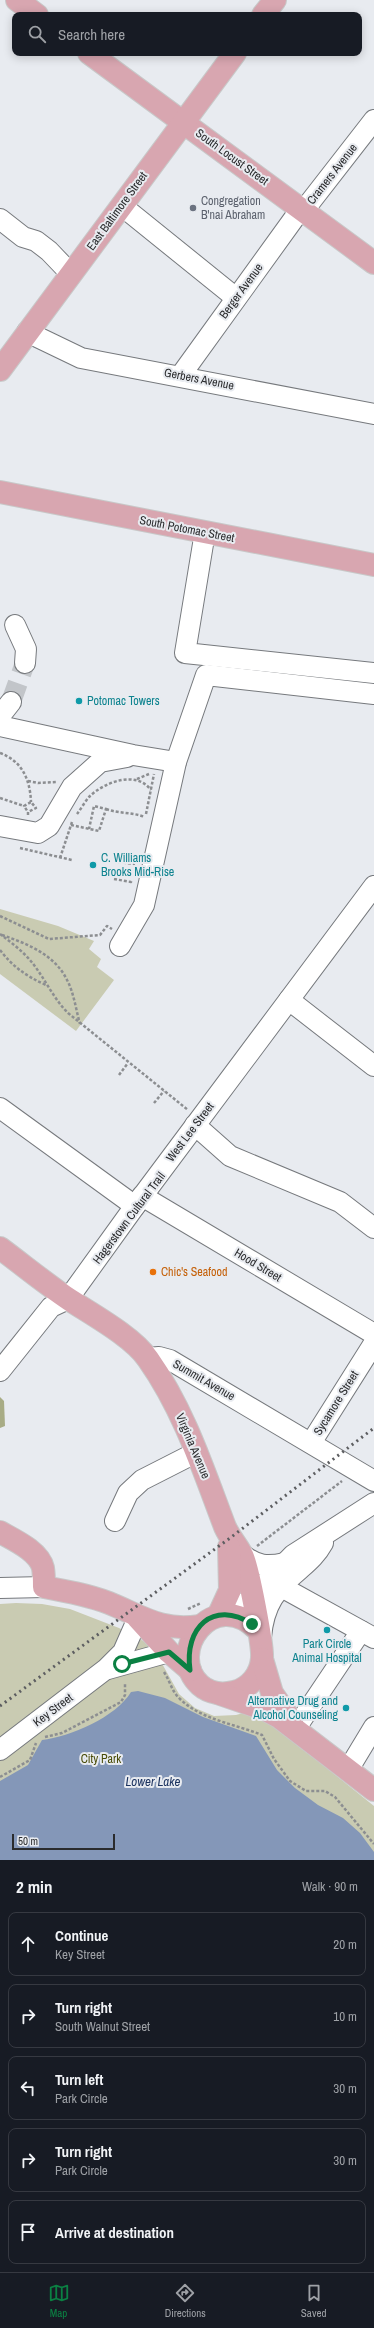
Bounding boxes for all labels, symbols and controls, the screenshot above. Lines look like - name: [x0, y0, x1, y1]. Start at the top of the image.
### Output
- search box: [12, 12, 362, 56]
- icon: search: [26, 23, 48, 45]
- text: Search here: [58, 24, 125, 45]
- street label: South Locust Street: [192, 125, 272, 189]
- street label: Cramers Avenue: [303, 140, 361, 208]
- street label: East Baltimore Street: [83, 168, 151, 254]
- place label: Congregation B'nai Abraham: [201, 193, 265, 223]
- marker: Congregation B'nai Abraham: [188, 203, 198, 213]
- street label: Berger Avenue: [215, 260, 267, 322]
- street label: Gerbers Avenue: [163, 364, 235, 394]
- street label: South Potomac Street: [138, 512, 236, 546]
- place label: Potomac Towers: [87, 693, 160, 709]
- marker: Potomac Towers: [74, 696, 84, 706]
- place label: C. Williams Brooks Mid‐Rise: [101, 850, 174, 880]
- marker: C. Williams Brooks Mid‐Rise: [88, 860, 98, 870]
- street label: West Lee Street: [162, 1099, 218, 1165]
- street label: Hagerstown Cultural Trail: [89, 1169, 169, 1267]
- street label: Hood Street: [231, 1245, 285, 1286]
- place label: Chic's Seafood: [161, 1264, 227, 1280]
- marker: Chic's Seafood: [148, 1267, 158, 1277]
- street label: Summit Avenue: [170, 1356, 238, 1404]
- street label: Sycamore Street: [310, 1367, 362, 1438]
- street label: Virginia Avenue: [172, 1411, 214, 1481]
- route end: [243, 1615, 261, 1633]
- marker: Park Circle Animal Hospital: [322, 1625, 332, 1635]
- place label: Park Circle Animal Hospital: [291, 1636, 362, 1666]
- route start: [113, 1655, 131, 1673]
- street label: Key Street: [30, 1690, 76, 1730]
- place label: Alternative Drug and Alcohol Counseling: [247, 1693, 339, 1723]
- marker: Alternative Drug and Alcohol Counseling: [341, 1703, 351, 1713]
- park label: City Park: [81, 1751, 121, 1767]
- water label: Lower Lake: [125, 1773, 181, 1790]
- scale bar: [12, 1832, 115, 1851]
- text: 50 m: [18, 1834, 38, 1848]
- text: 2 min: [16, 1875, 52, 1898]
- text: Walk · 90 m: [302, 1878, 358, 1895]
- text: Continue: [55, 1925, 108, 1946]
- icon: ahead: [17, 1933, 39, 1955]
- text: 20 m: [333, 1936, 357, 1953]
- text: Key Street: [55, 1946, 105, 1963]
- text: Turn right: [55, 1997, 112, 2018]
- icon: right: [17, 2005, 39, 2027]
- text: 10 m: [333, 2008, 357, 2025]
- text: South Walnut Street: [55, 2018, 150, 2035]
- text: Turn left: [55, 2069, 103, 2090]
- icon: left: [17, 2077, 39, 2099]
- text: 30 m: [333, 2080, 357, 2097]
- text: Park Circle: [55, 2090, 108, 2107]
- text: Turn right: [55, 2141, 112, 2162]
- icon: right: [17, 2149, 39, 2171]
- text: 30 m: [333, 2152, 357, 2169]
- text: Park Circle: [55, 2162, 108, 2179]
- icon: arrive: [17, 2221, 39, 2243]
- text: Arrive at destination: [55, 2222, 174, 2243]
- tab: Map: [48, 2282, 70, 2320]
- tab: Directions: [165, 2282, 206, 2320]
- tab: Saved: [301, 2282, 326, 2320]

